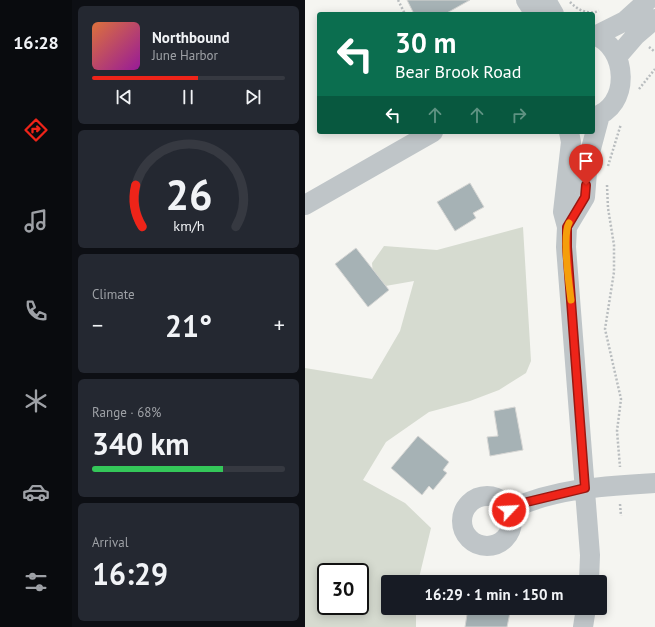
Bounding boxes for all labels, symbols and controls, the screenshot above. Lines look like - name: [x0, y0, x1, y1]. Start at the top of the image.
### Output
- text: 30 m: [395, 24, 456, 61]
- text: Northbound: [152, 28, 229, 47]
- icon: left: [329, 28, 381, 80]
- text: 16:28: [13, 31, 59, 54]
- text: June Harbor: [152, 47, 218, 64]
- text: Bear Brook Road: [395, 60, 521, 83]
- icon: previous: [113, 86, 135, 108]
- icon: pause: [177, 86, 199, 108]
- icon: next: [242, 86, 264, 108]
- icon: left: [382, 104, 404, 126]
- icon: ahead: [424, 104, 446, 126]
- icon: ahead: [466, 104, 488, 126]
- icon: right: [508, 104, 530, 126]
- icon: directions: [22, 116, 50, 144]
- pin: [569, 144, 603, 185]
- icon: arrive: [575, 150, 597, 172]
- text: 26: [165, 168, 212, 221]
- icon: music: [22, 207, 50, 235]
- text: km/h: [173, 216, 204, 235]
- text: Climate: [92, 286, 135, 303]
- icon: phone: [22, 297, 50, 325]
- text: 21°: [165, 306, 212, 345]
- text: −: [92, 311, 103, 339]
- text: +: [274, 311, 285, 339]
- icon: climate: [22, 387, 50, 415]
- text: Range · 68%: [92, 404, 161, 421]
- text: 340 km: [92, 424, 190, 463]
- icon: car: [22, 478, 50, 506]
- position arrow: [488, 489, 530, 531]
- text: Arrival: [92, 534, 128, 551]
- text: 16:29: [92, 554, 168, 593]
- speed limit sign: 30: [317, 563, 369, 615]
- icon: filters: [22, 568, 50, 596]
- text: 16:29 · 1 min · 150 m: [425, 585, 563, 604]

